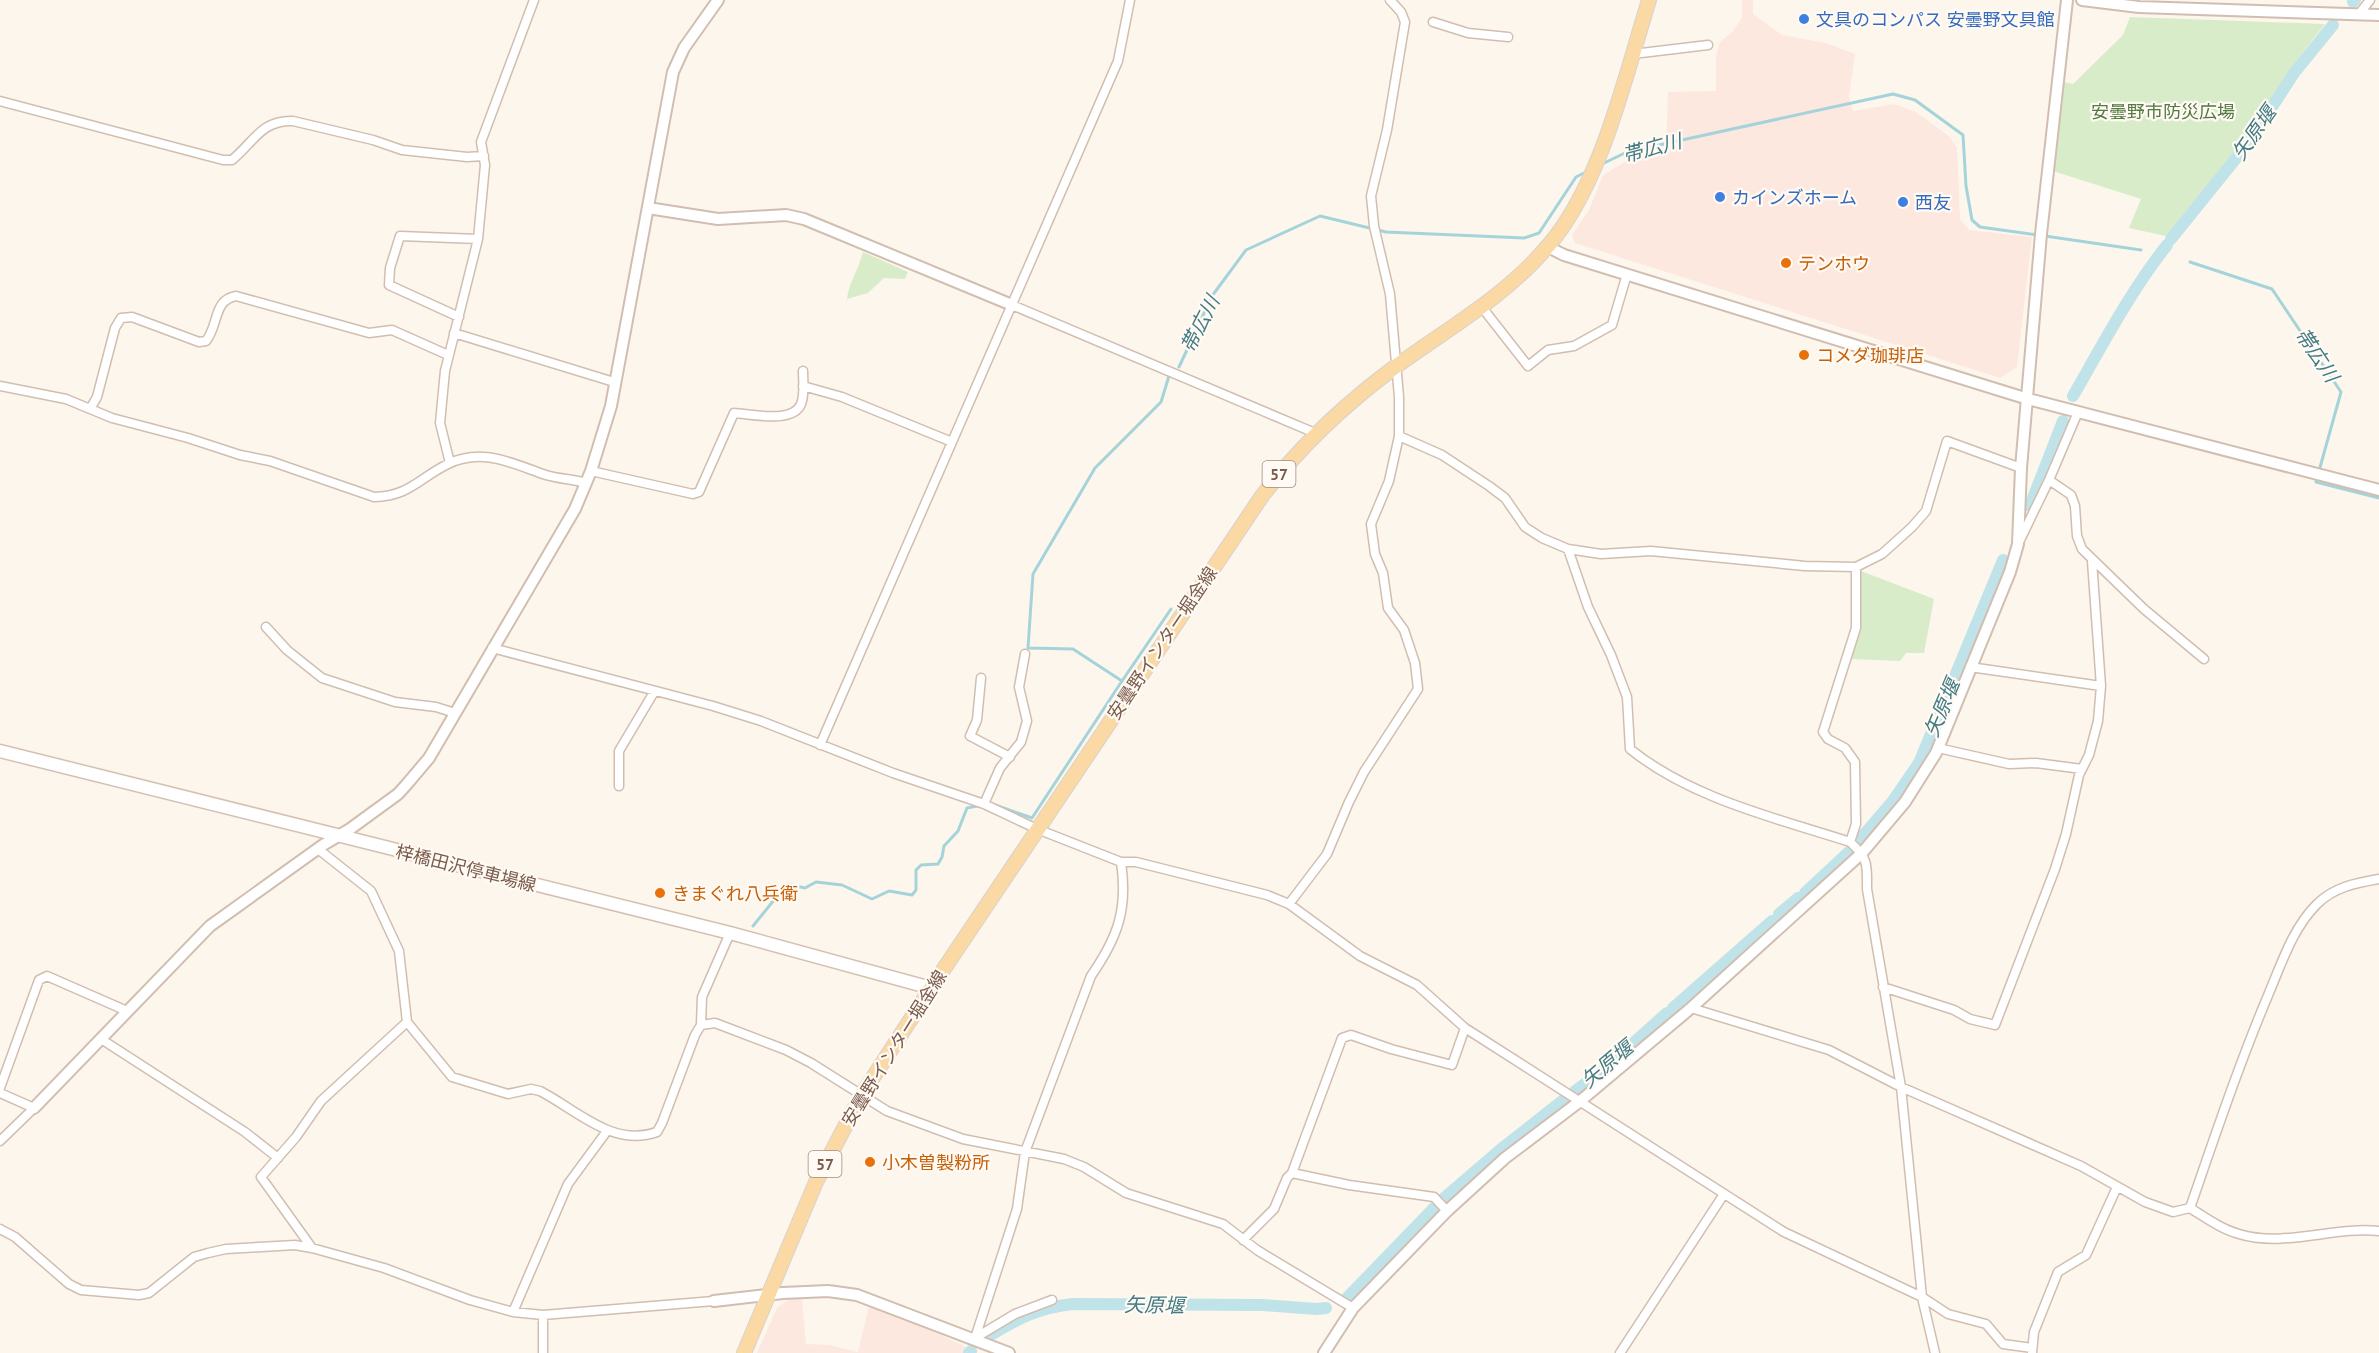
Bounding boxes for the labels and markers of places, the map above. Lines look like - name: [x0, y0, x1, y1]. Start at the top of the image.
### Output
- place label: 文具のコンパス 安曇野文具館: [1816, 8, 2055, 31]
- marker: 文具のコンパス 安曇野文具館: [1797, 12, 1811, 26]
- place label: カインズホーム: [1732, 186, 1857, 209]
- marker: カインズホーム: [1713, 190, 1727, 204]
- place label: 西友: [1915, 191, 1951, 214]
- marker: 西友: [1896, 195, 1910, 209]
- place label: テンホウ: [1798, 252, 1870, 275]
- marker: テンホウ: [1779, 256, 1793, 270]
- place label: コメダ珈琲店: [1816, 344, 1924, 367]
- marker: コメダ珈琲店: [1797, 348, 1811, 362]
- place label: きまぐれ八兵衛: [672, 882, 798, 905]
- marker: きまぐれ八兵衛: [653, 886, 667, 900]
- place label: 小木曽製粉所: [882, 1151, 990, 1174]
- marker: 小木曽製粉所: [863, 1155, 877, 1169]

